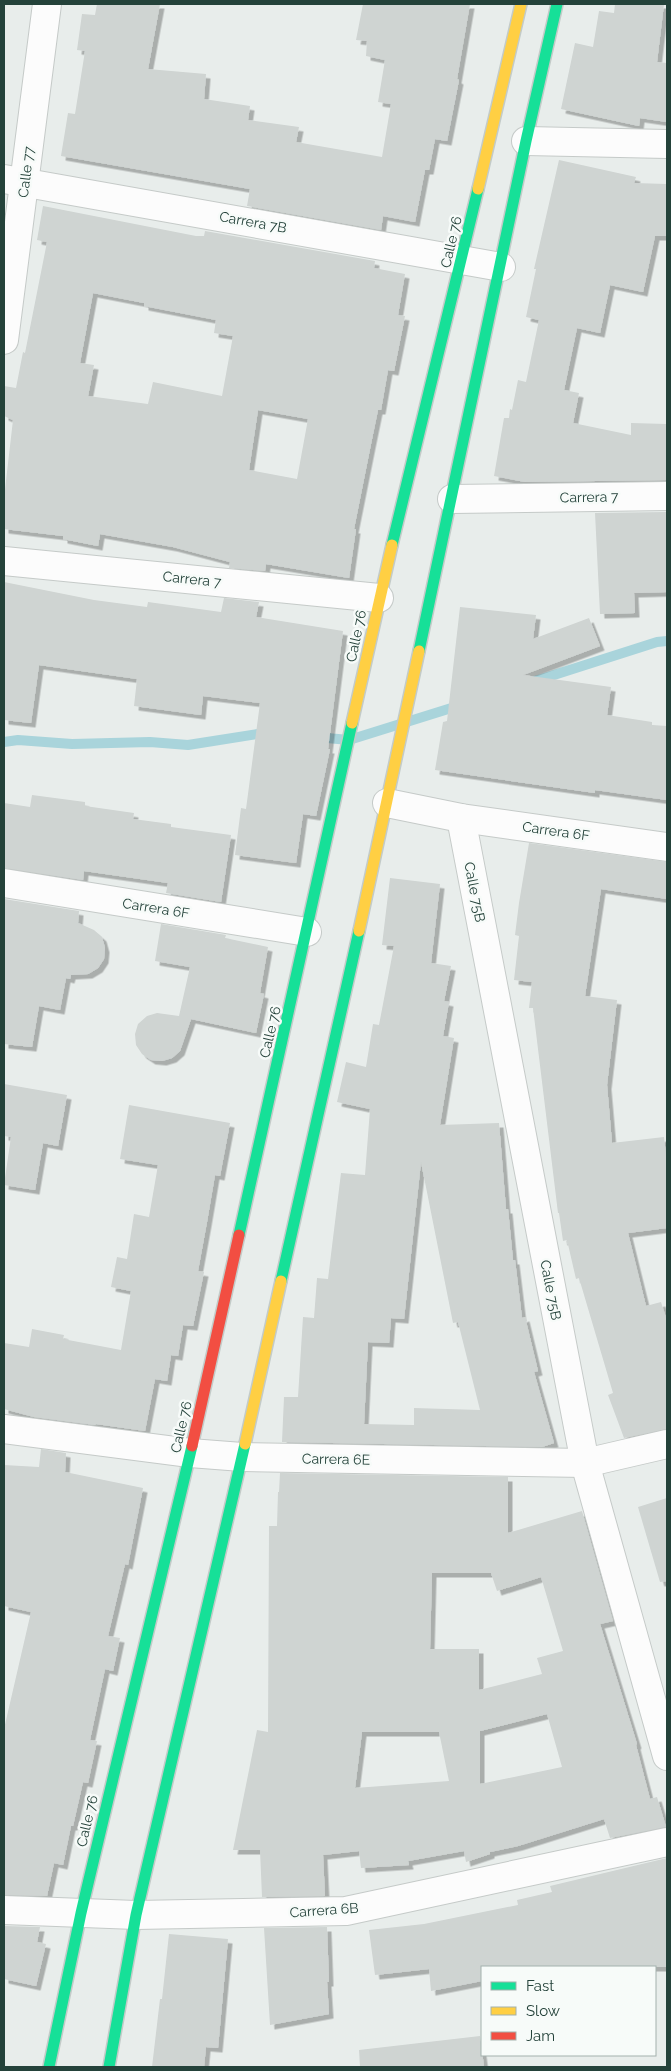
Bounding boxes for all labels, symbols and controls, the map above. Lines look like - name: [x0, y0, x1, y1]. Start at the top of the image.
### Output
- street label: Calle 77: [15, 145, 37, 199]
- street label: Carrera 7B: [218, 208, 288, 236]
- street label: Calle 76: [437, 215, 465, 269]
- street label: Carrera 7: [560, 488, 619, 506]
- street label: Carrera 7: [162, 568, 222, 590]
- street label: Calle 76: [343, 609, 369, 663]
- street label: Carrera 6F: [521, 818, 591, 844]
- street label: Calle 75B: [461, 861, 489, 923]
- street label: Carrera 6F: [121, 895, 191, 921]
- street label: Calle 76: [256, 1005, 284, 1059]
- street label: Calle 75B: [537, 1259, 565, 1321]
- street label: Calle 76: [167, 1400, 195, 1454]
- street label: Carrera 6E: [302, 1450, 370, 1468]
- street label: Calle 76: [73, 1794, 101, 1848]
- street label: Carrera 6B: [289, 1900, 359, 1920]
- legend: [481, 1966, 656, 2056]
- text: Fast: [526, 1977, 554, 1995]
- text: Slow: [526, 2002, 560, 2020]
- text: Jam: [526, 2027, 555, 2045]

